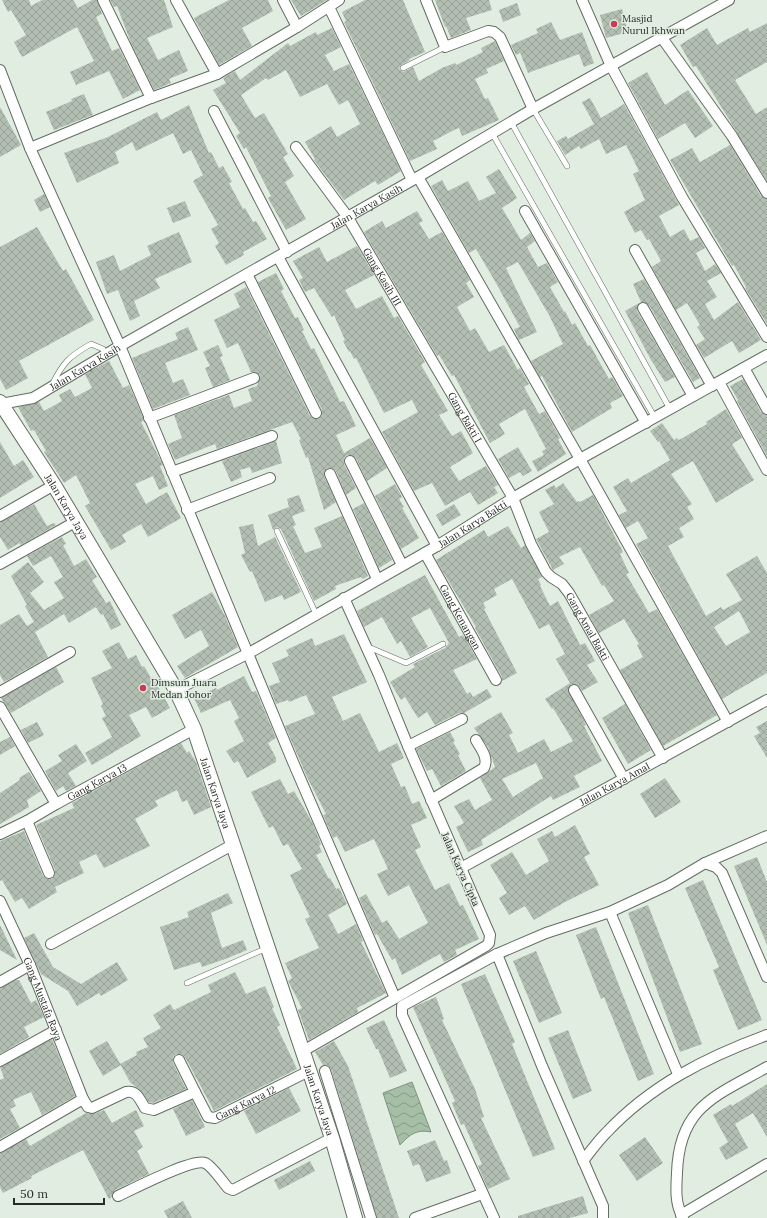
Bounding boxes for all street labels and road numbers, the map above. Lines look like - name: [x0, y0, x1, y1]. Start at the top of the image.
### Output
- street label: Jalan Karya Kasih: [327, 181, 405, 233]
- street label: Gang Kasih III: [360, 245, 404, 308]
- street label: Jalan Karya Kasih: [46, 341, 123, 394]
- street label: Gang Bakti I: [445, 390, 485, 445]
- street label: Jalan Karya Jaya: [41, 471, 91, 542]
- street label: Jalan Karya Bakti: [435, 498, 509, 551]
- street label: Gang Kenangan: [437, 582, 484, 652]
- street label: Gang Amal Bakti: [563, 590, 612, 663]
- street label: Jalan Karya Jaya: [197, 755, 233, 830]
- street label: Jalan Karya Amal: [576, 760, 652, 809]
- street label: Gang Karya 13: [65, 761, 129, 804]
- street label: Jalan Karya Cipta: [438, 829, 483, 908]
- street label: Gang Mustafa Raya: [20, 955, 65, 1043]
- street label: Jalan Karya Jaya: [300, 1062, 337, 1137]
- street label: Gang Karya 12: [213, 1083, 278, 1124]

